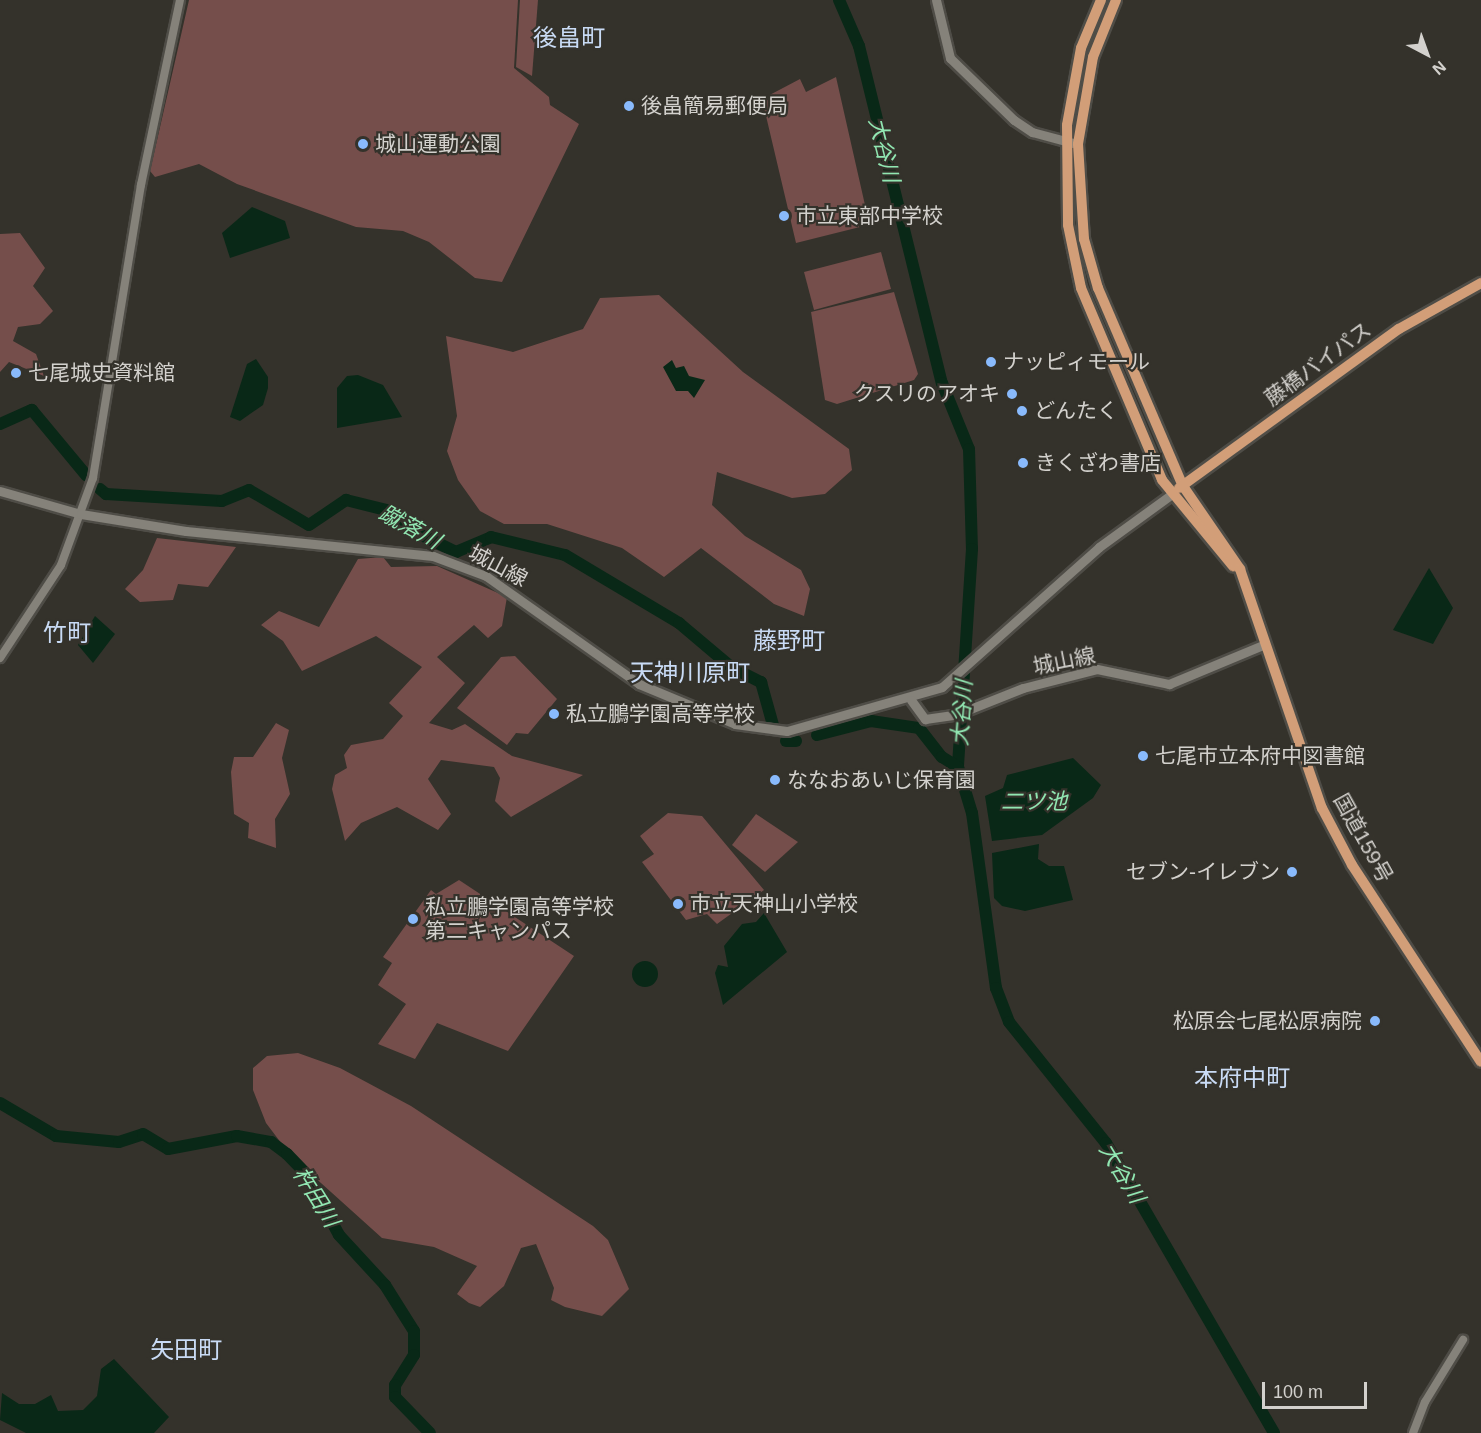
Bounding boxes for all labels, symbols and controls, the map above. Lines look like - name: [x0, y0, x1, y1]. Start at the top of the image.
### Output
- district label: 後畠町: [533, 24, 605, 52]
- north arrow: [1397, 24, 1457, 84]
- text: N: [1429, 58, 1449, 78]
- place label: 後畠簡易郵便局: [641, 93, 788, 119]
- marker: 後畠簡易郵便局: [622, 99, 636, 113]
- water label: 大谷川: [863, 115, 905, 185]
- place label: 城山運動公園: [375, 131, 501, 157]
- marker: 城山運動公園: [356, 137, 370, 151]
- place label: 市立東部中学校: [796, 203, 943, 229]
- marker: 市立東部中学校: [777, 209, 791, 223]
- street label: 藤橋バイパス: [1260, 317, 1376, 411]
- place label: ナッピィモール: [1003, 349, 1150, 375]
- marker: ナッピィモール: [984, 355, 998, 369]
- place label: 七尾城史資料館: [28, 360, 175, 386]
- marker: 七尾城史資料館: [9, 366, 23, 380]
- place label: クスリのアオキ: [853, 381, 1000, 407]
- marker: クスリのアオキ: [1005, 387, 1019, 401]
- place label: どんたく: [1034, 398, 1118, 424]
- marker: どんたく: [1015, 404, 1029, 418]
- place label: きくざわ書店: [1035, 450, 1161, 476]
- marker: きくざわ書店: [1016, 456, 1030, 470]
- water label: 蹴落川: [375, 499, 445, 555]
- street label: 城山線: [464, 540, 532, 592]
- district label: 竹町: [43, 619, 91, 647]
- district label: 藤野町: [753, 627, 825, 655]
- street label: 城山線: [1031, 643, 1097, 679]
- district label: 天神川原町: [630, 659, 750, 687]
- water label: 大谷川: [947, 679, 977, 747]
- place label: 私立鵬学園高等学校: [566, 701, 755, 727]
- marker: 私立鵬学園高等学校: [547, 707, 561, 721]
- place label: 七尾市立本府中図書館: [1155, 743, 1365, 769]
- marker: 七尾市立本府中図書館: [1136, 749, 1150, 763]
- place label: ななおあいじ保育園: [787, 767, 976, 793]
- marker: ななおあいじ保育園: [768, 773, 782, 787]
- water label: 二ツ池: [1001, 789, 1067, 815]
- street label: 国道159号: [1328, 789, 1398, 887]
- place label: セブン-イレブン: [1126, 859, 1280, 885]
- marker: セブン-イレブン: [1285, 865, 1299, 879]
- place label: 市立天神山小学校: [690, 891, 858, 917]
- place label: 私立鵬学園高等学校 第二キャンパス: [425, 894, 614, 944]
- marker: 市立天神山小学校: [671, 897, 685, 911]
- marker: 私立鵬学園高等学校 第二キャンパス: [406, 912, 420, 926]
- place label: 松原会七尾松原病院: [1173, 1008, 1362, 1034]
- marker: 松原会七尾松原病院: [1366, 1012, 1384, 1030]
- district label: 本府中町: [1194, 1064, 1290, 1092]
- water label: 大谷川: [1094, 1138, 1150, 1208]
- water label: 杵田川: [287, 1162, 345, 1232]
- district label: 矢田町: [150, 1336, 222, 1364]
- scale bar: [1265, 1370, 1370, 1408]
- text: 100 m: [1273, 1382, 1323, 1402]

